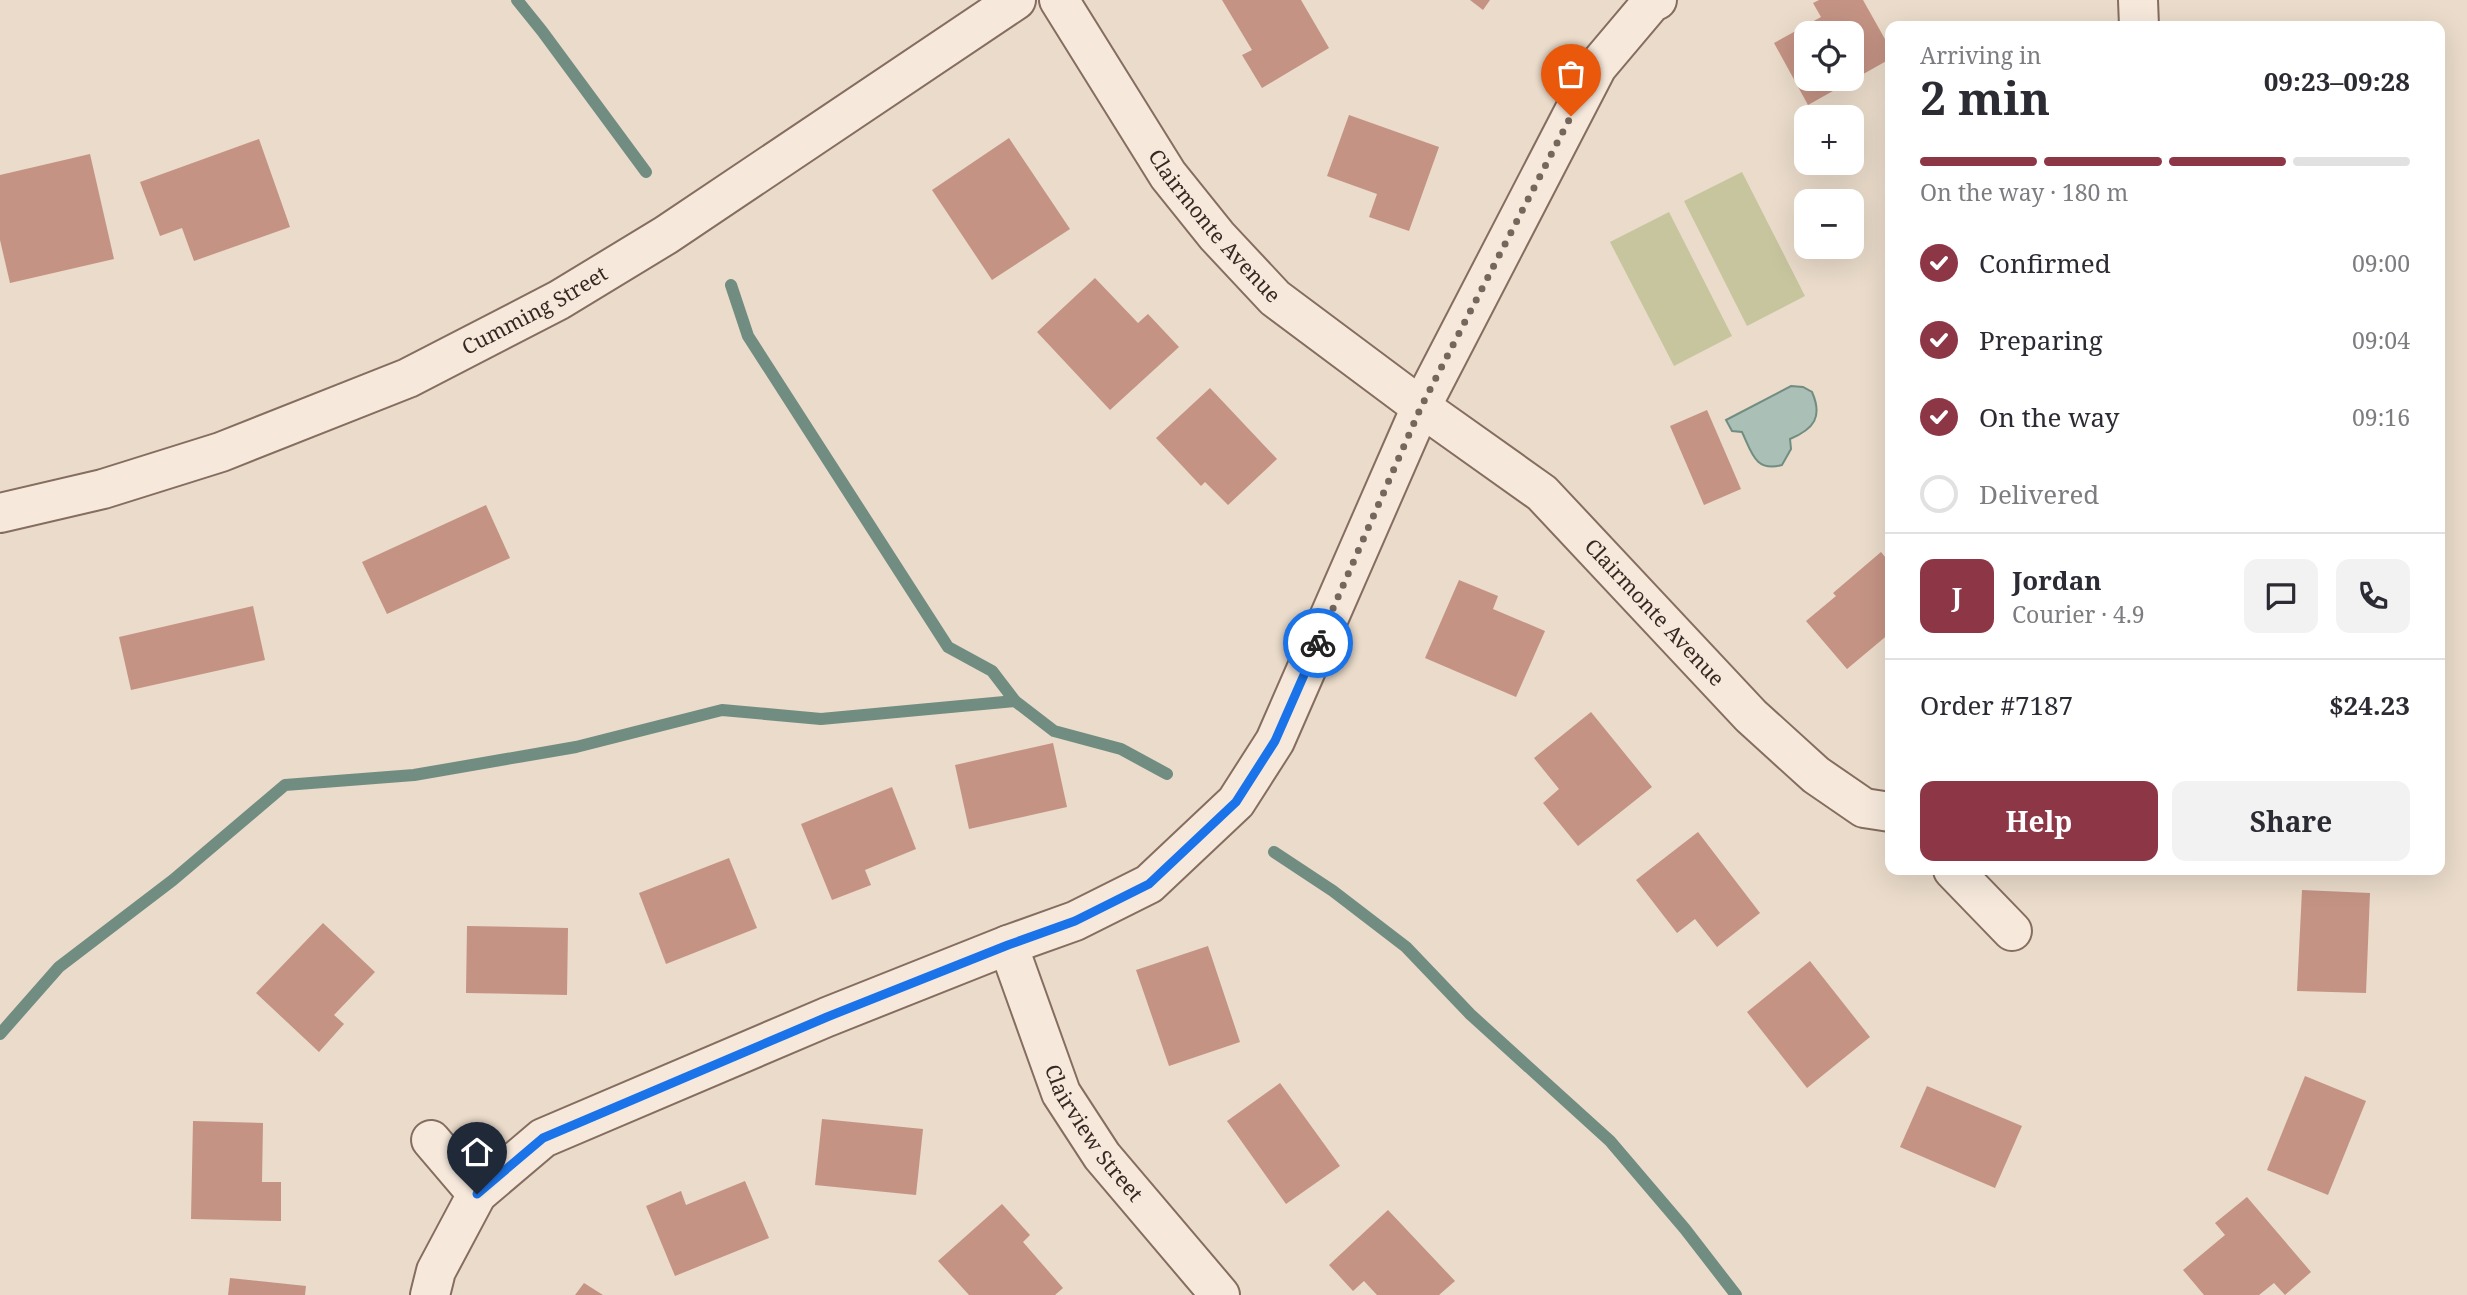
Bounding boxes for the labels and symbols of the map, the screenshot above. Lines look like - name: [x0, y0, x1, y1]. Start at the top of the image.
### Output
- pin: [1541, 44, 1601, 116]
- street label: Clairmonte Avenue: [1142, 144, 1287, 308]
- street label: Cumming Street: [457, 259, 612, 361]
- street label: Clairmonte Avenue: [1579, 532, 1731, 692]
- courier: [1283, 608, 1353, 678]
- street label: Clairview Street: [1039, 1060, 1150, 1207]
- pin: [447, 1122, 507, 1194]

